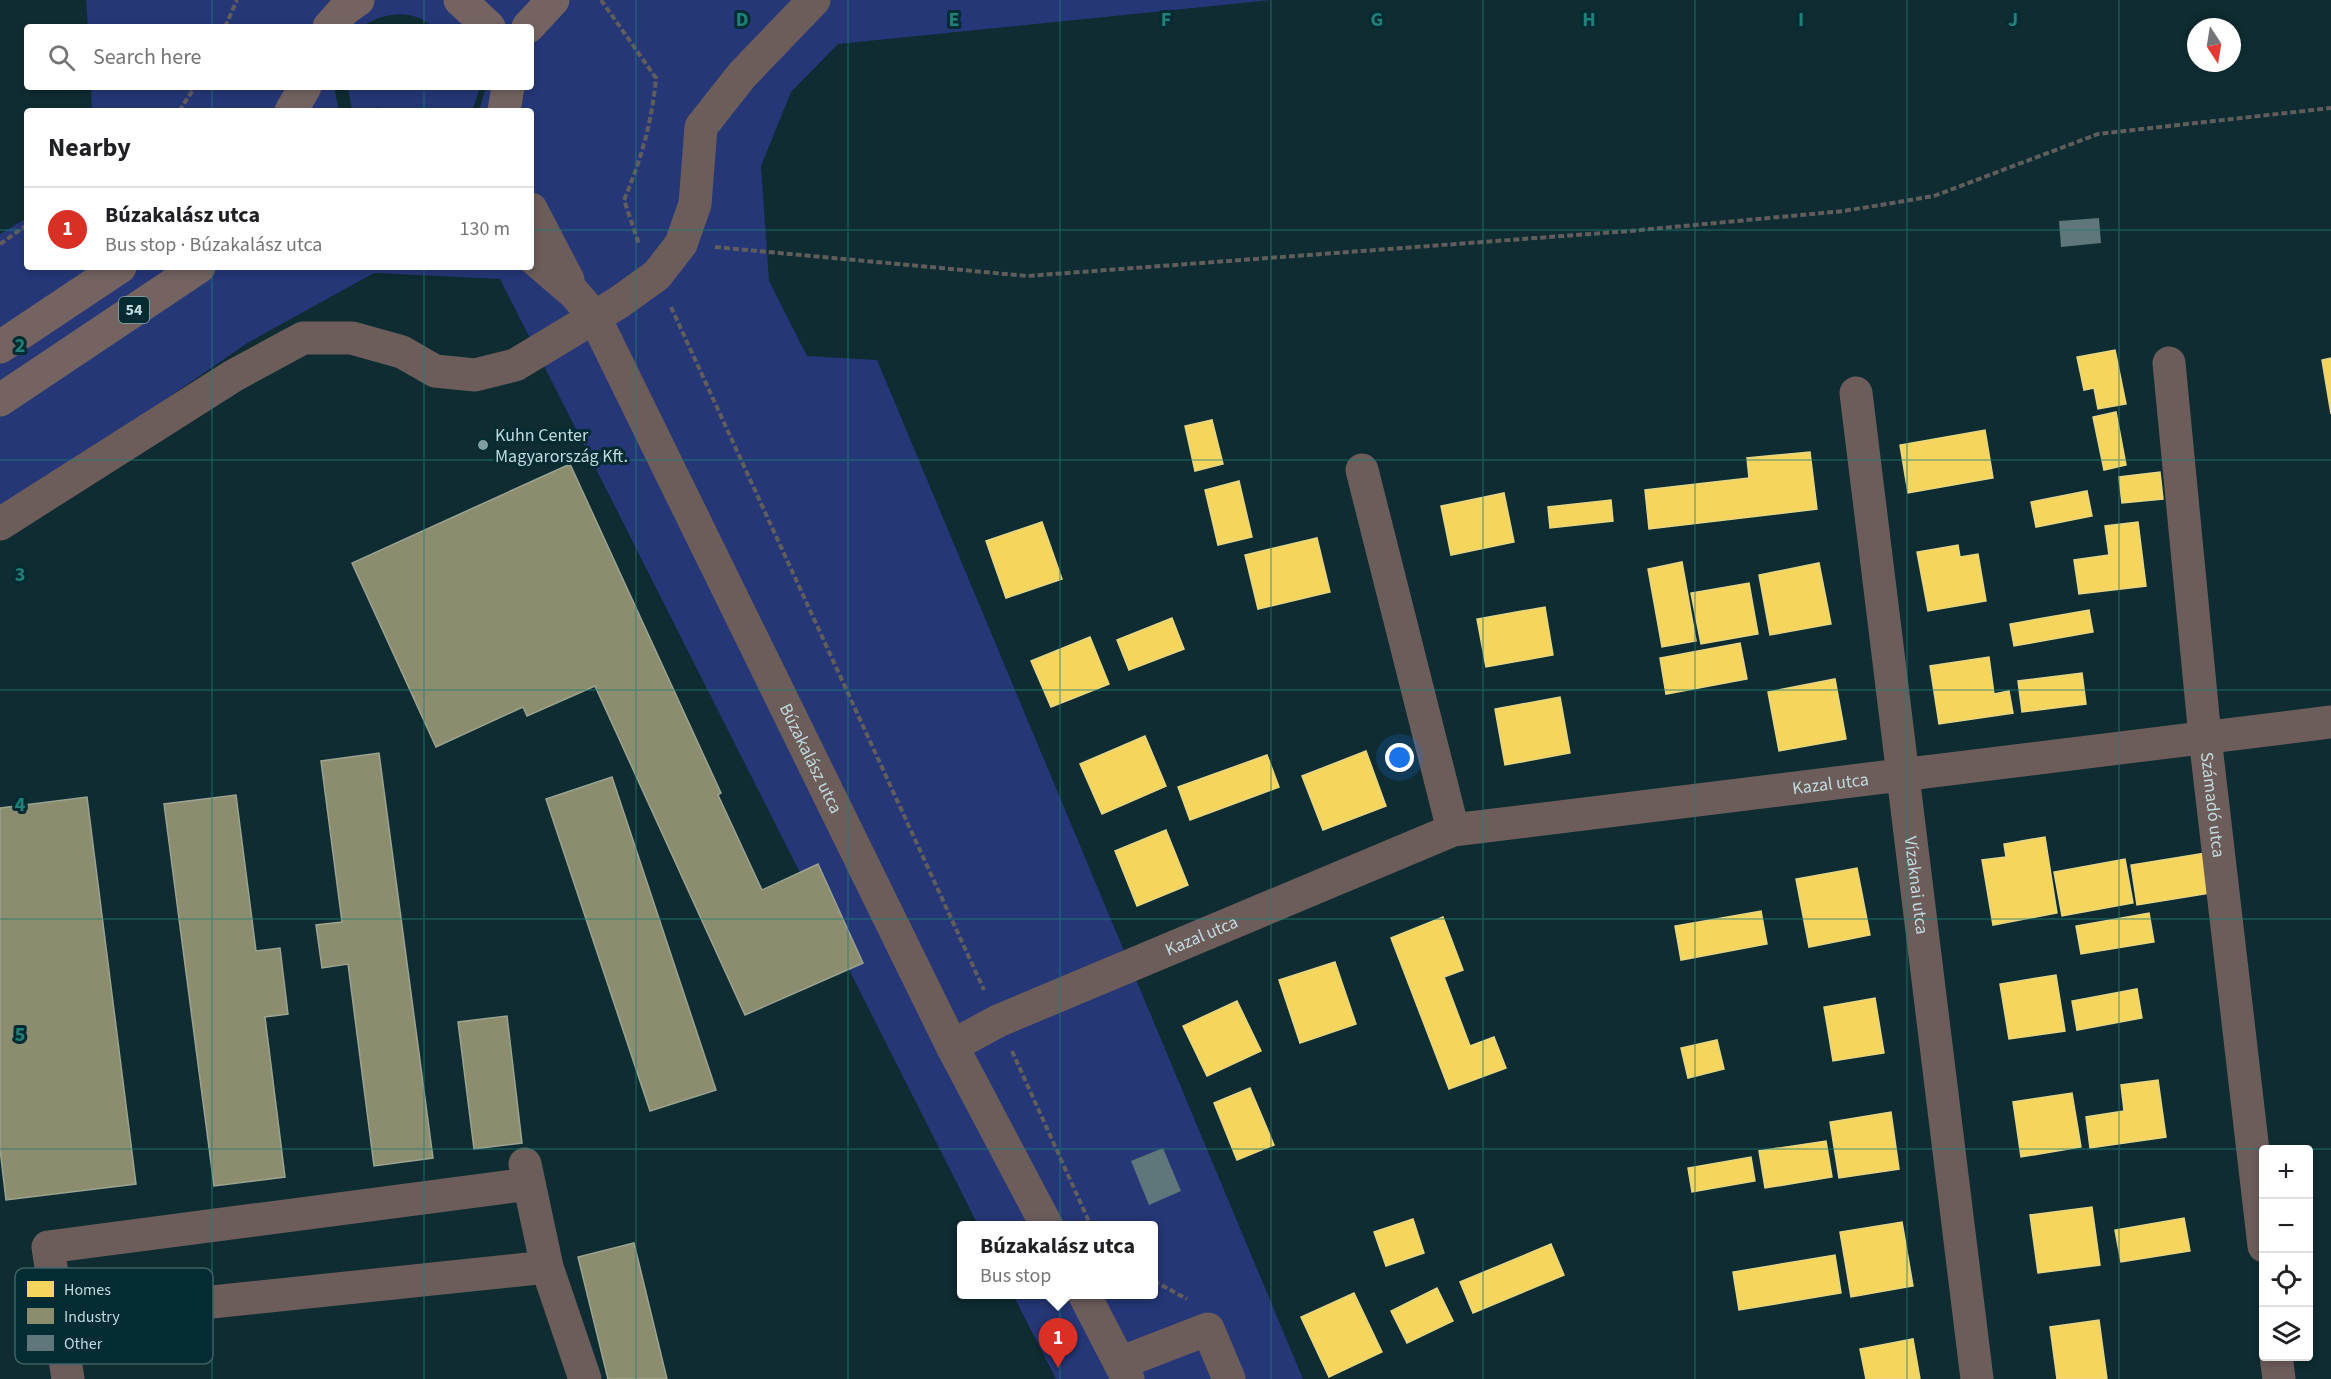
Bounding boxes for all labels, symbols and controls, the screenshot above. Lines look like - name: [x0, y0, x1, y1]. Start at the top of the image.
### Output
- text: D: [736, 6, 748, 34]
- text: E: [949, 6, 959, 34]
- text: F: [1161, 6, 1171, 34]
- text: G: [1371, 6, 1383, 34]
- text: H: [1582, 6, 1596, 34]
- text: I: [1798, 6, 1804, 34]
- text: J: [2008, 6, 2018, 34]
- north arrow: [2187, 18, 2241, 72]
- search box: [24, 24, 534, 90]
- icon: search: [45, 41, 78, 74]
- text: Search here: [93, 41, 201, 73]
- text: Nearby: [48, 129, 131, 166]
- text: Búzakalász utca: [105, 199, 260, 231]
- text: 1: [62, 215, 73, 243]
- text: 130 m: [460, 215, 510, 243]
- text: Bus stop · Búzakalász utca: [105, 231, 322, 259]
- road number: 54: [119, 297, 149, 323]
- text: 2: [15, 332, 25, 360]
- place label: Kuhn Center Magyarország Kft.: [495, 423, 628, 469]
- marker: Kuhn Center Magyarország Kft.: [476, 438, 490, 452]
- text: 3: [15, 561, 25, 589]
- street label: Búzakalász utca: [773, 699, 849, 818]
- your location: [1385, 743, 1414, 772]
- street label: Számadó utca: [2194, 751, 2231, 859]
- street label: Kazal utca: [1791, 766, 1870, 801]
- text: 4: [15, 791, 26, 819]
- street label: Vízaknai utca: [1898, 835, 1935, 936]
- street label: Kazal utca: [1161, 909, 1242, 962]
- text: 5: [15, 1021, 25, 1049]
- map controls: [2259, 1145, 2313, 1361]
- button: +: [2259, 1145, 2313, 1199]
- button: −: [2259, 1199, 2313, 1253]
- popup: [957, 1221, 1158, 1299]
- text: Búzakalász utca: [980, 1230, 1135, 1262]
- button: locate: [2259, 1253, 2313, 1307]
- text: Bus stop: [980, 1262, 1051, 1290]
- legend: [15, 1268, 213, 1364]
- text: Homes: [64, 1279, 111, 1301]
- text: Industry: [64, 1306, 120, 1328]
- button: layers: [2259, 1307, 2313, 1361]
- pin: 1: [1038, 1318, 1078, 1368]
- text: Other: [64, 1333, 103, 1355]

